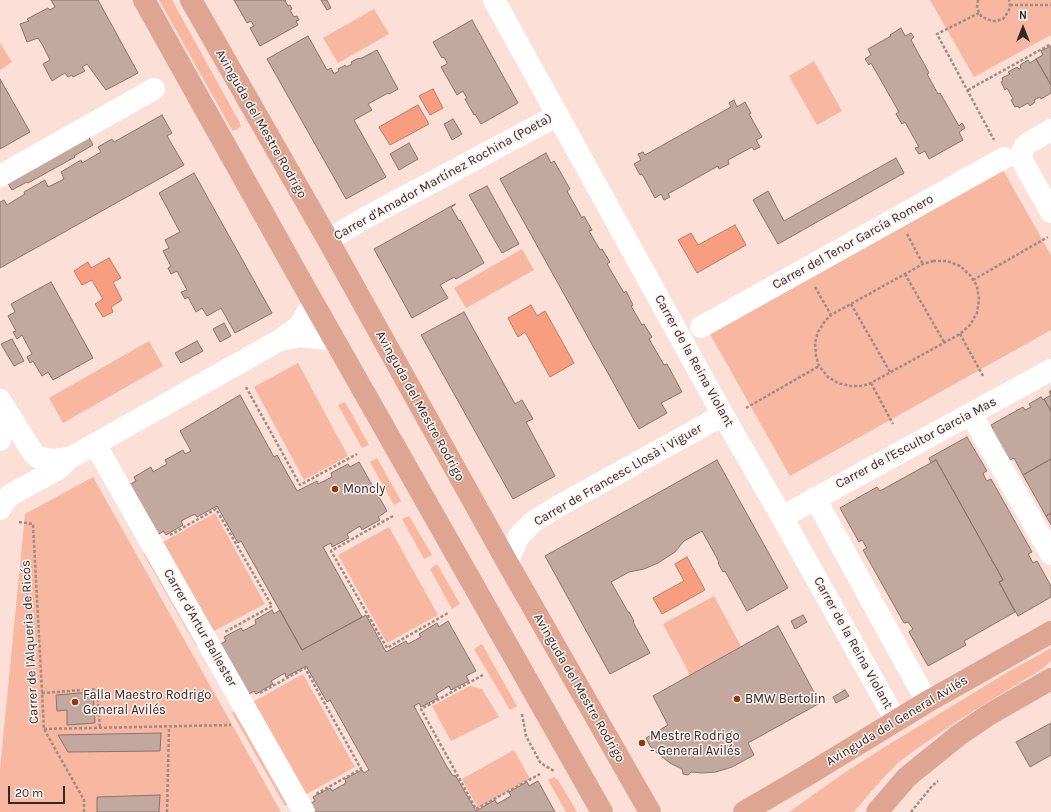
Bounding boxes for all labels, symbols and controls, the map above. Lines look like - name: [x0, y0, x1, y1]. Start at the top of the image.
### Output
- north arrow: [1003, 8, 1043, 48]
- text: N: [1019, 9, 1027, 22]
- street label: Avinguda del Mestre Rodrigo: [212, 47, 310, 201]
- street label: Carrer d'Amador Martínez Rochina (Poeta): [331, 110, 555, 244]
- street label: Carrer del Tenor García Romero: [770, 191, 936, 293]
- street label: Carrer de la Reina Violant: [651, 292, 737, 430]
- street label: Avinguda del Mestre Rodrigo: [372, 328, 468, 484]
- street label: Carrer de l'Escultor Garcia Mas: [833, 394, 999, 492]
- street label: Carrer de Francesc Llosà i Viguer: [531, 420, 705, 530]
- place label: Moncly: [343, 481, 385, 497]
- marker: Moncly: [330, 484, 340, 494]
- street label: Carrer de l'Alqueria de Ricós: [18, 560, 42, 724]
- street label: Carrer d'Artur Ballester: [160, 566, 240, 690]
- street label: Carrer de la Reina Violant: [810, 574, 896, 712]
- street label: Avinguda del Mestre Rodrigo: [530, 611, 628, 765]
- street label: Avinguda del General Avilés: [823, 672, 971, 770]
- place label: Falla Maestro Rodrigo General Avilés: [83, 687, 211, 718]
- place label: BMW Bertolin: [745, 691, 826, 707]
- marker: BMW Bertolin: [732, 694, 742, 704]
- marker: Falla Maestro Rodrigo General Avilés: [70, 697, 80, 707]
- place label: Mestre Rodrigo - General Avilés: [650, 728, 740, 759]
- marker: Mestre Rodrigo - General Avilés: [637, 738, 647, 748]
- scale bar: [10, 778, 67, 804]
- text: 20 m: [15, 786, 43, 800]

